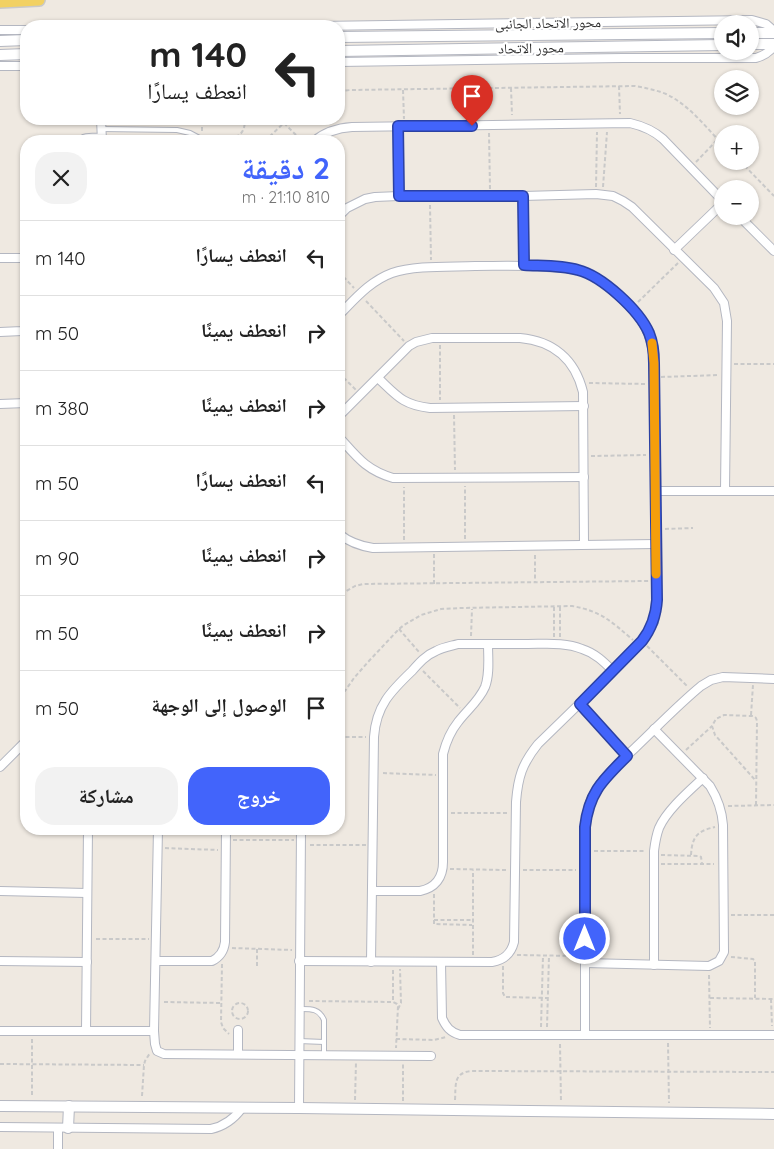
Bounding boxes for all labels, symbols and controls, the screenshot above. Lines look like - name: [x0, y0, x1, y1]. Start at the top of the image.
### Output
- street label: محور الاتحاد الجانبى: [495, 13, 601, 33]
- map controls: [714, 15, 759, 225]
- button: sound: [714, 15, 759, 60]
- text: 140 m: [149, 32, 247, 76]
- street label: محور الاتحاد: [498, 38, 564, 58]
- icon: left: [265, 40, 330, 105]
- button: layers: [714, 70, 759, 115]
- pin: [451, 75, 493, 126]
- text: انعطف يسارًا: [147, 77, 247, 105]
- icon: arrive: [458, 82, 486, 110]
- button: +: [714, 125, 759, 170]
- text: 2 دقيقة: [242, 149, 330, 187]
- button: close: [35, 152, 87, 204]
- button: −: [714, 180, 759, 225]
- text: 810 m · 21:10: [242, 187, 330, 207]
- text: انعطف يسارًا: [196, 243, 287, 267]
- icon: left: [302, 244, 330, 272]
- text: 140 m: [35, 246, 86, 270]
- text: انعطف يمينًا: [201, 318, 287, 342]
- icon: right: [302, 319, 330, 347]
- text: 50 m: [35, 321, 79, 345]
- text: انعطف يمينًا: [201, 393, 287, 417]
- icon: right: [302, 394, 330, 422]
- text: 380 m: [35, 396, 89, 420]
- text: انعطف يسارًا: [196, 468, 287, 492]
- icon: left: [302, 469, 330, 497]
- text: 50 m: [35, 471, 79, 495]
- text: انعطف يمينًا: [201, 543, 287, 567]
- icon: right: [302, 544, 330, 572]
- text: 90 m: [35, 546, 79, 570]
- text: انعطف يمينًا: [201, 618, 287, 642]
- icon: right: [302, 619, 330, 647]
- text: 50 m: [35, 621, 79, 645]
- text: الوصول إلى الوجهة: [151, 693, 287, 717]
- icon: arrive: [302, 694, 330, 722]
- text: 50 m: [35, 696, 79, 720]
- button: مشاركة: [35, 767, 178, 825]
- button: خروج: [188, 767, 330, 825]
- position arrow: [558, 912, 610, 964]

